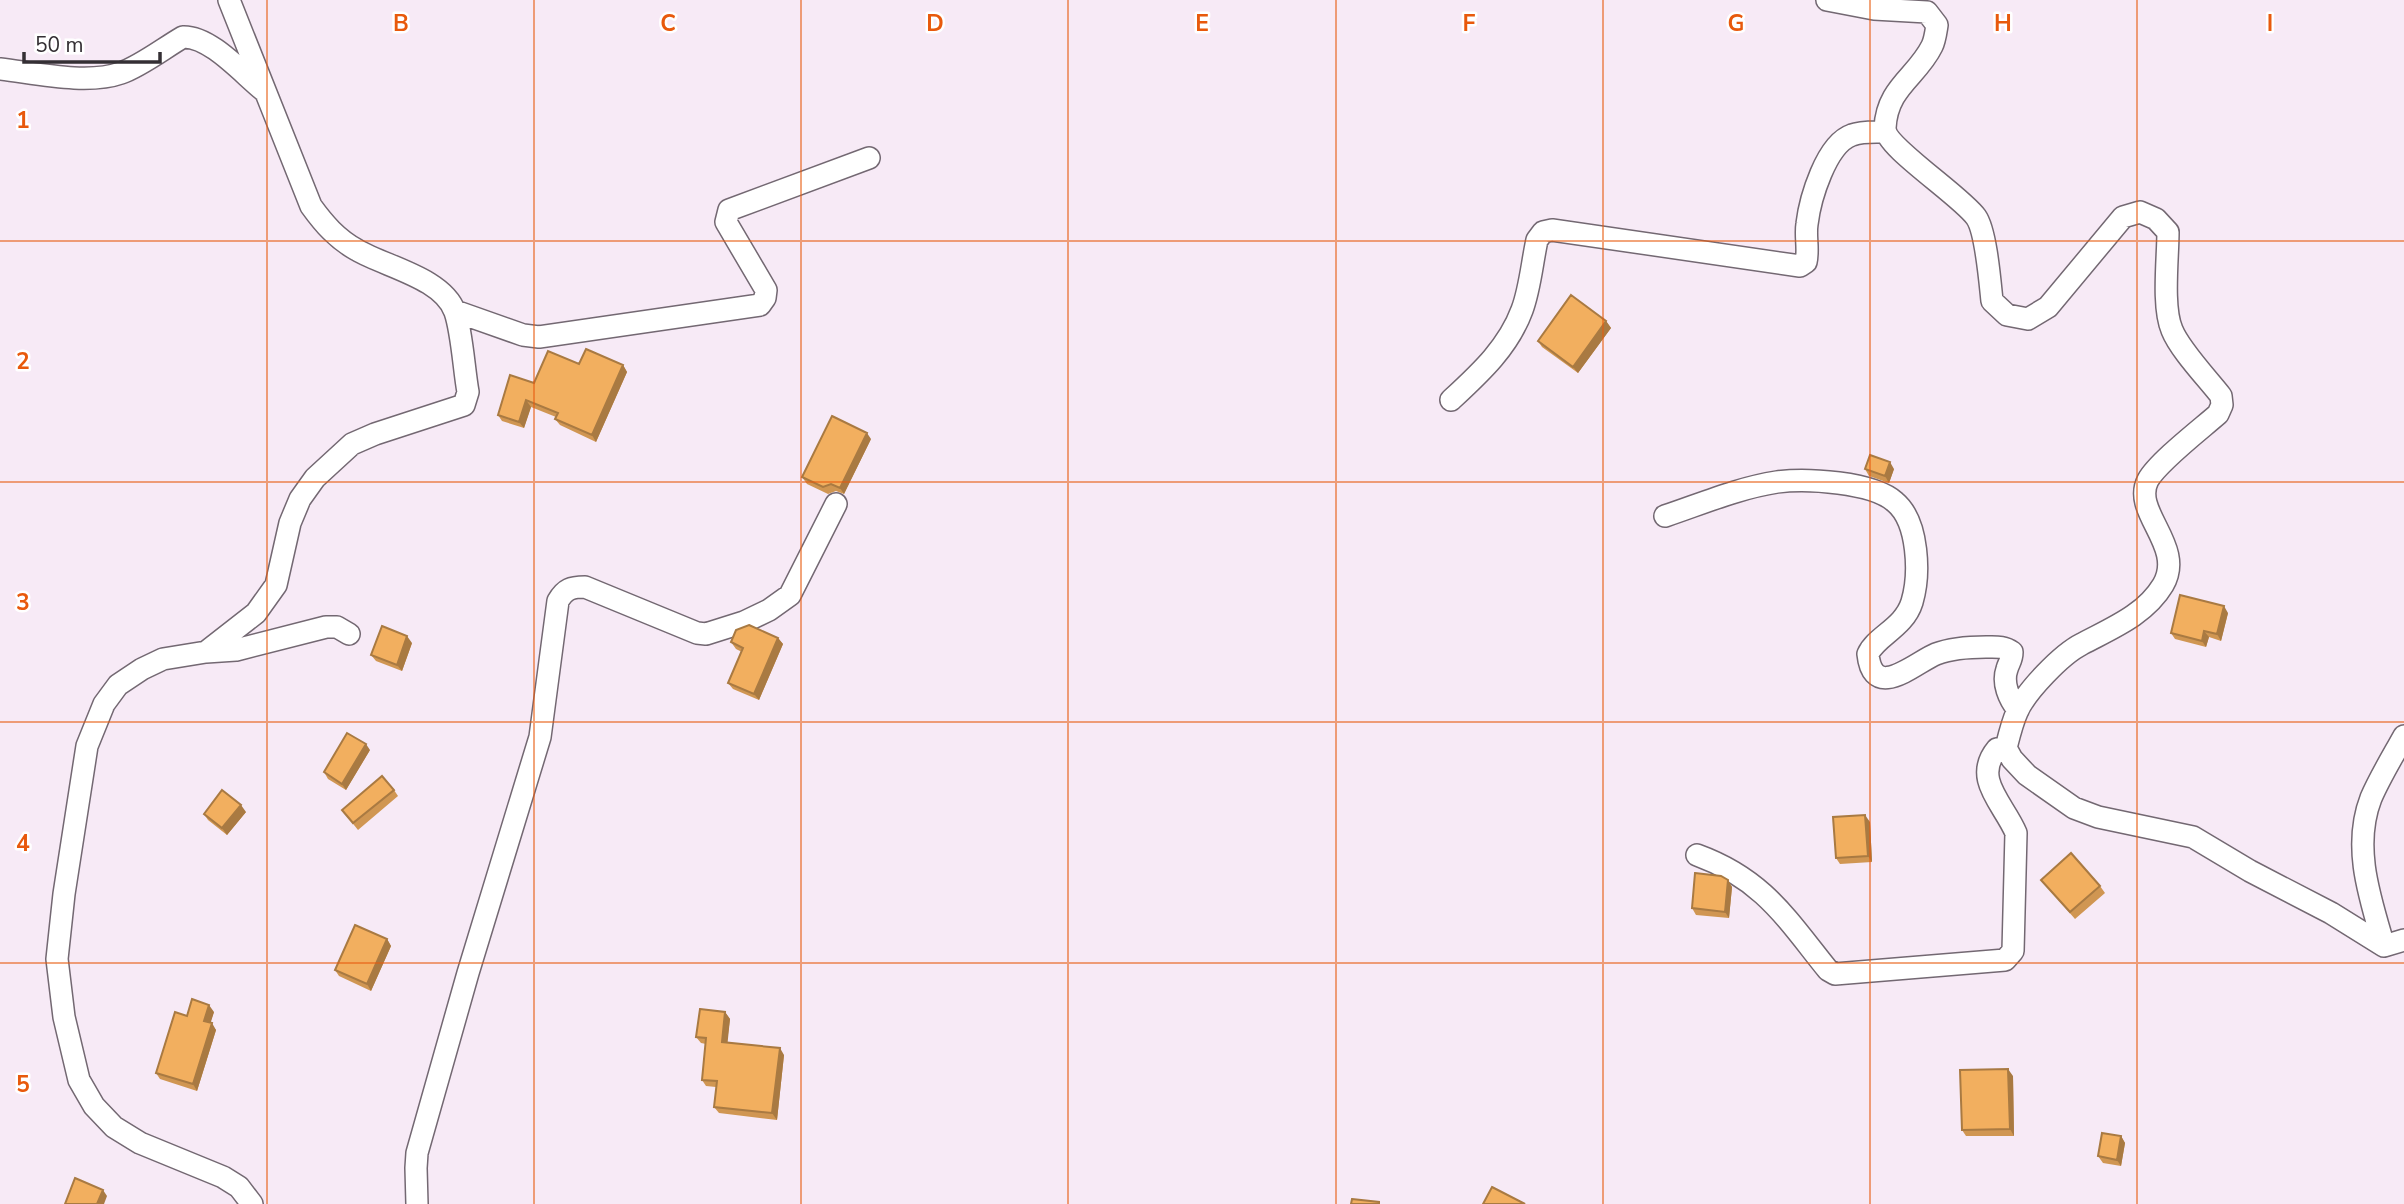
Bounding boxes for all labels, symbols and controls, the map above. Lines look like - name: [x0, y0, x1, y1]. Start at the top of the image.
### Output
- text: B: [393, 8, 409, 39]
- text: C: [660, 8, 676, 39]
- text: D: [926, 8, 944, 39]
- text: E: [1195, 8, 1209, 39]
- text: F: [1463, 8, 1476, 39]
- text: G: [1728, 8, 1744, 39]
- text: H: [1994, 8, 2012, 39]
- text: I: [2267, 8, 2273, 39]
- scale bar: [24, 21, 161, 65]
- text: 50 m: [35, 31, 84, 59]
- text: 1: [16, 105, 30, 136]
- text: 2: [16, 346, 30, 377]
- text: 3: [16, 587, 30, 618]
- text: 4: [16, 828, 30, 859]
- text: 5: [16, 1069, 30, 1100]

